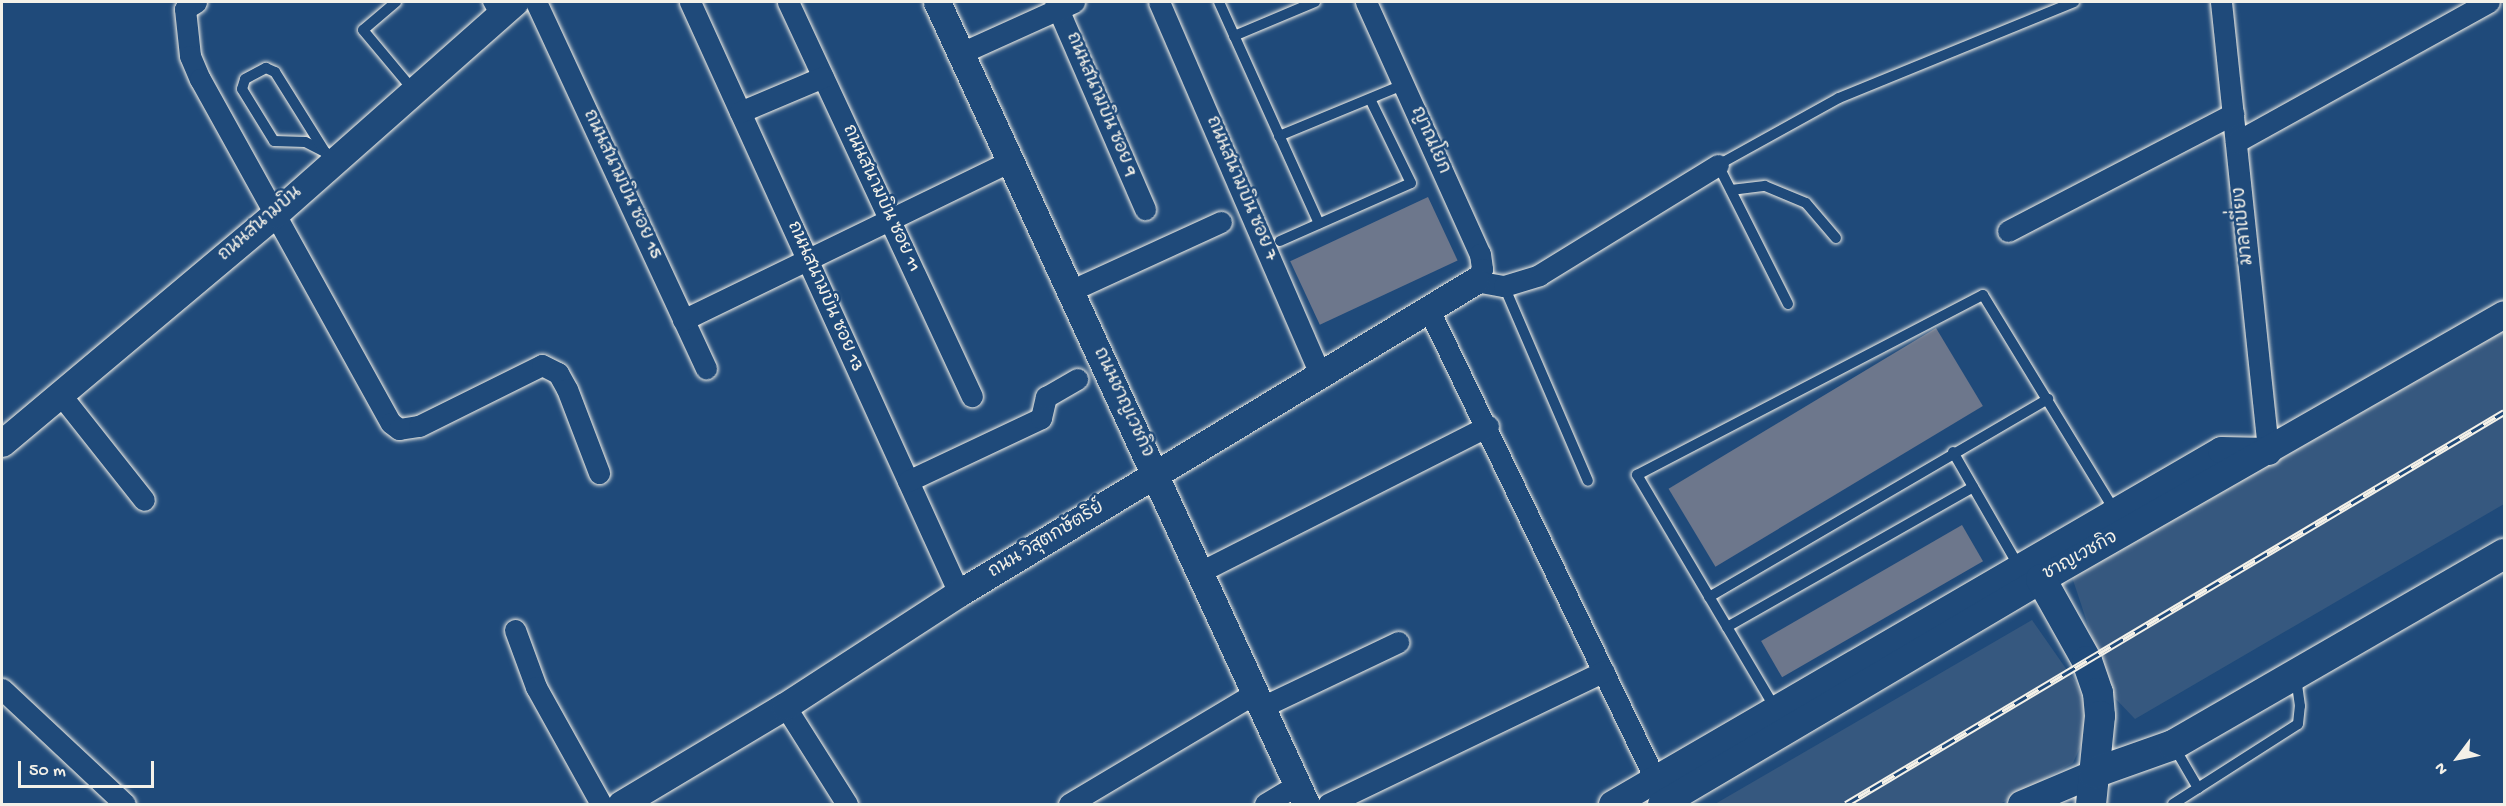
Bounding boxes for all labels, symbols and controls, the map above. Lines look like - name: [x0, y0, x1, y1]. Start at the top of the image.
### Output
- street label: ถนนสนามบิน ซอย 9: [1060, 30, 1140, 180]
- street label: ญาณโยก: [1405, 104, 1453, 178]
- street label: ถนนสนามบิน ซอย 15: [577, 107, 665, 263]
- street label: ถนนสนามบิน ซอย 7: [1200, 113, 1280, 265]
- street label: ถนนสนามบิน ซอย 11: [836, 122, 924, 276]
- street label: ถนนสนามบิน: [215, 183, 307, 267]
- street label: มาลาเบี่ยง: [2230, 186, 2260, 266]
- street label: ถนนสนามบิน ซอย 13: [781, 219, 867, 375]
- street label: ถนนชาญเวชกิจ: [1087, 345, 1157, 461]
- street label: ถนน วิสุตกษัตริย์: [985, 498, 1109, 584]
- street label: ชาญเวชกิจ: [2040, 528, 2122, 586]
- north arrow: [2428, 728, 2488, 788]
- scale bar: [21, 749, 158, 787]
- text: N: [2431, 758, 2453, 777]
- text: 50 m: [29, 761, 66, 782]

